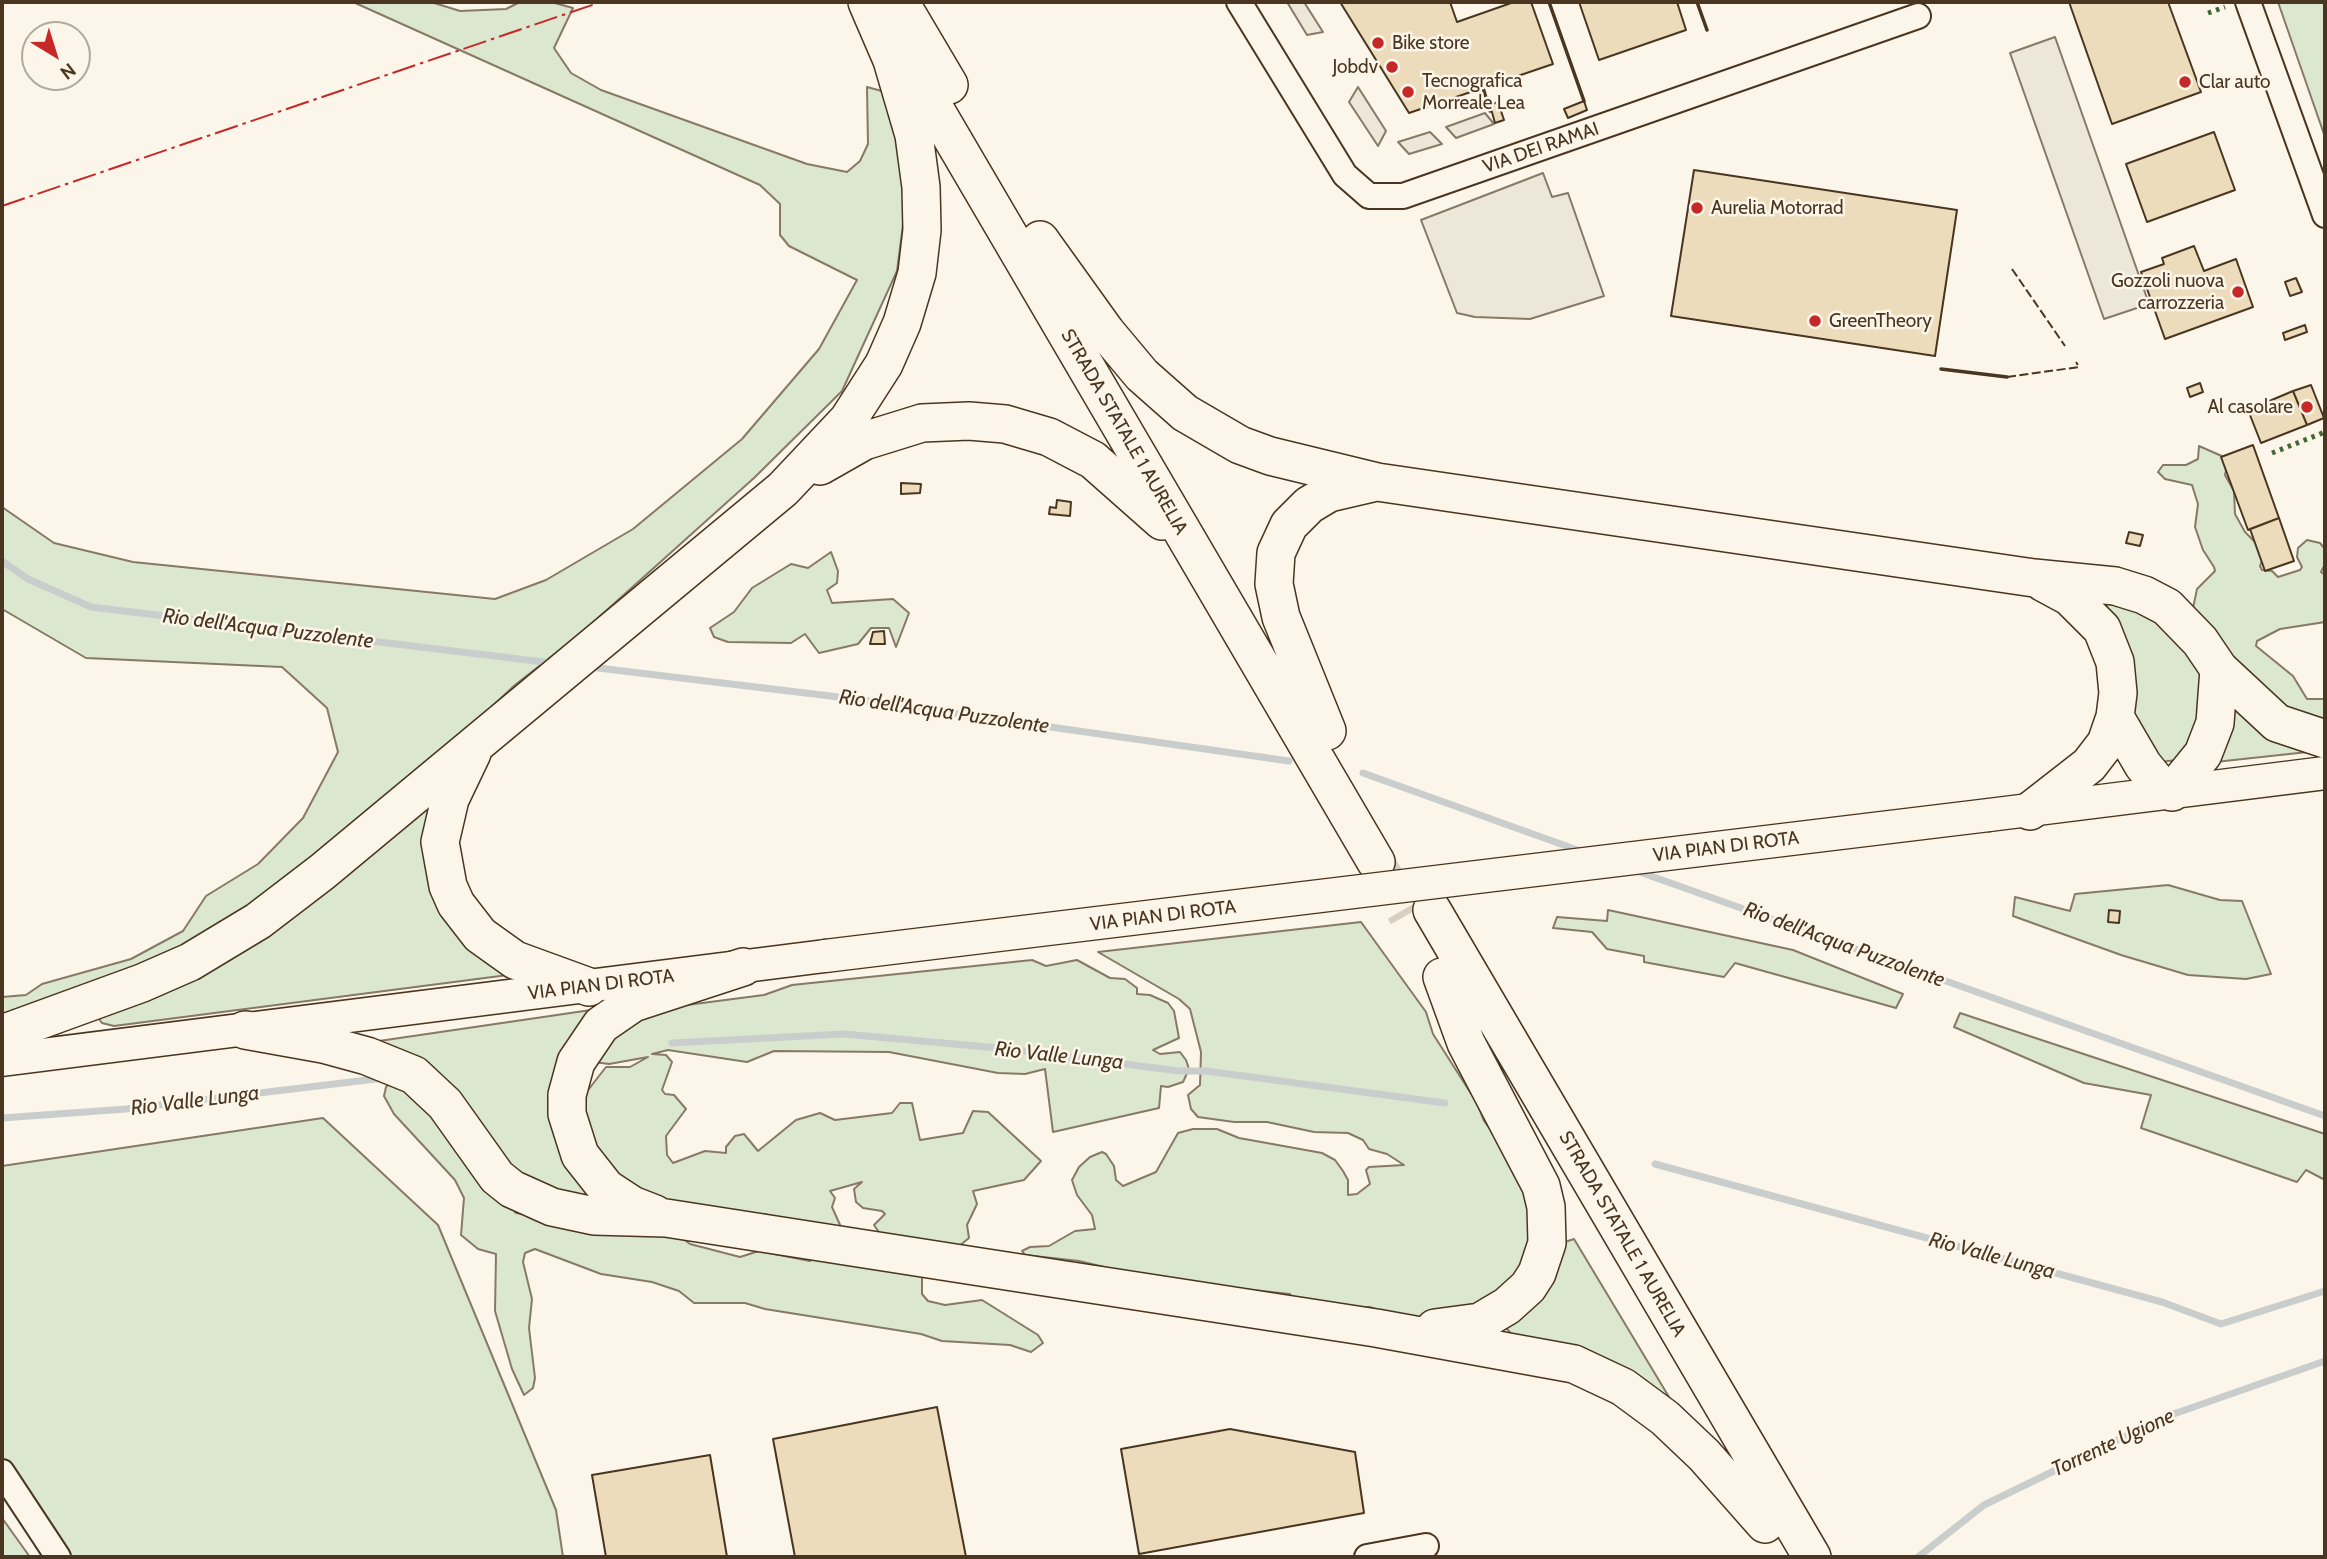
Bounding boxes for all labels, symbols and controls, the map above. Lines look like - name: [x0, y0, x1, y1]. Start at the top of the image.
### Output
- north arrow: [21, 21, 91, 91]
- place label: Bike store: [1392, 32, 1469, 54]
- marker: Bike store: [1370, 35, 1386, 51]
- place label: Jobdv: [1333, 56, 1378, 78]
- text: N: [56, 58, 80, 85]
- marker: Jobdv: [1384, 59, 1400, 75]
- place label: Tecnografica Morreale Lea: [1422, 70, 1525, 114]
- place label: Clar auto: [2199, 71, 2270, 93]
- marker: Clar auto: [2177, 74, 2193, 90]
- marker: Tecnografica Morreale Lea: [1400, 84, 1416, 100]
- street label: VIA DEI RAMAI: [1480, 118, 1602, 178]
- place label: Aurelia Motorrad: [1711, 197, 1844, 219]
- marker: Aurelia Motorrad: [1689, 200, 1705, 216]
- place label: Gozzoli nuova carrozzeria: [2111, 270, 2224, 314]
- marker: Gozzoli nuova carrozzeria: [2230, 284, 2246, 300]
- place label: GreenTheory: [1829, 310, 1932, 332]
- marker: GreenTheory: [1807, 313, 1823, 329]
- street label: STRADA STATALE 1 AURELIA: [1056, 325, 1192, 539]
- place label: Al casolare: [2208, 396, 2293, 418]
- marker: Al casolare: [2299, 399, 2315, 415]
- water label: Rio dell'Acqua Puzzolente: [161, 604, 375, 654]
- water label: Rio dell'Acqua Puzzolente: [837, 685, 1051, 739]
- street label: VIA PIAN DI ROTA: [1652, 827, 1800, 867]
- street label: VIA PIAN DI ROTA: [1089, 896, 1237, 936]
- water label: Rio dell'Acqua Puzzolente: [1740, 897, 1948, 993]
- street label: VIA PIAN DI ROTA: [527, 965, 675, 1005]
- water label: Rio Valle Lunga: [993, 1037, 1125, 1075]
- water label: Rio Valle Lunga: [129, 1081, 261, 1121]
- street label: STRADA STATALE 1 AURELIA: [1554, 1127, 1690, 1341]
- water label: Rio Valle Lunga: [1926, 1227, 2058, 1285]
- water label: Torrente Ugione: [2048, 1404, 2178, 1482]

